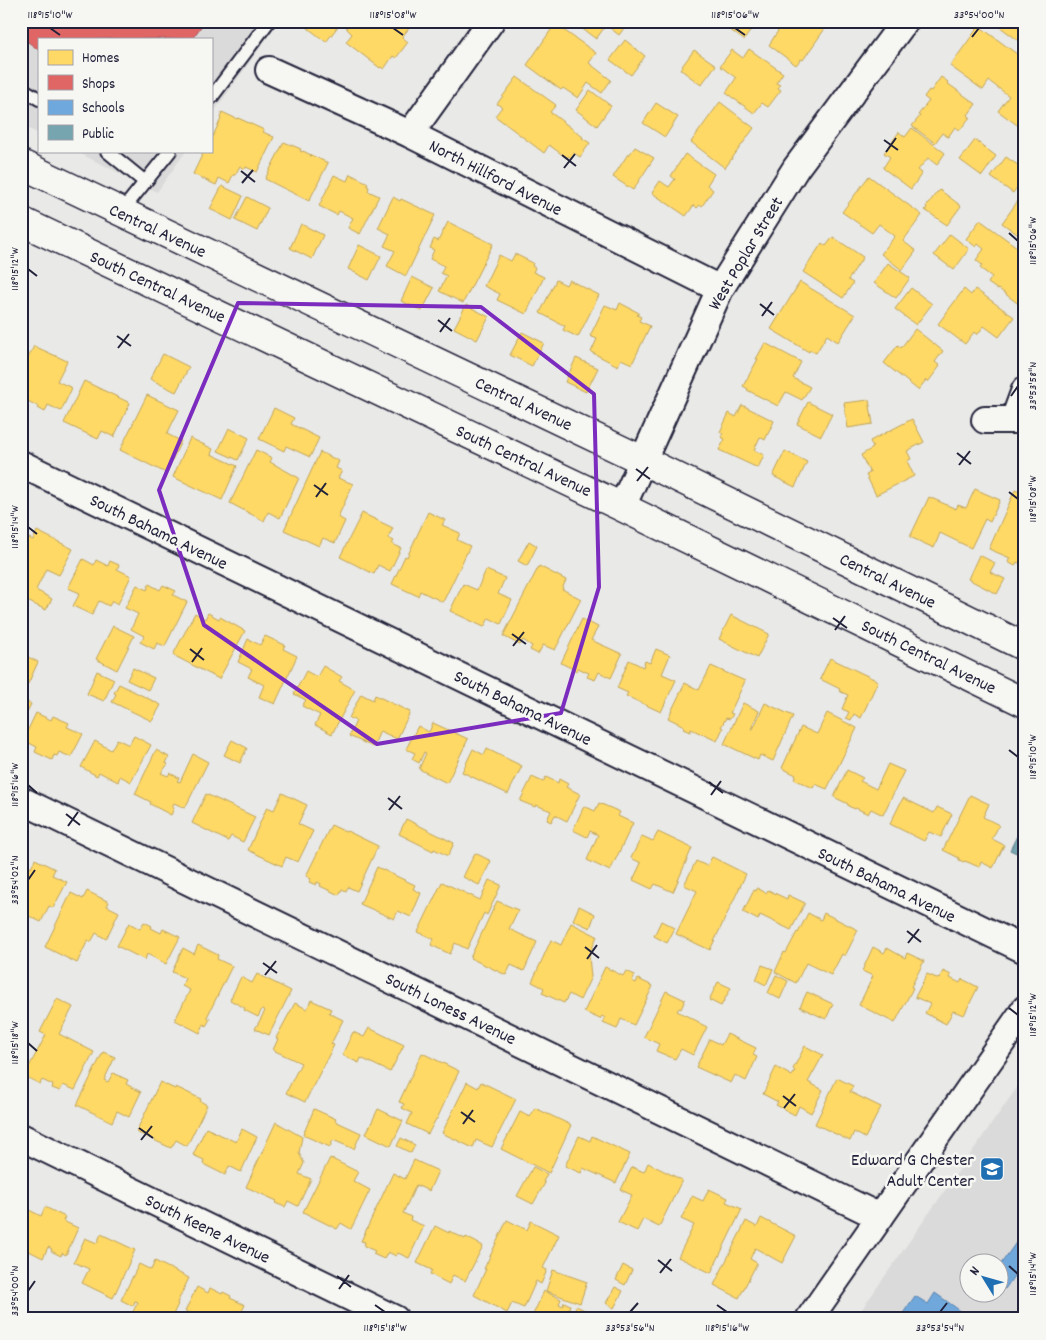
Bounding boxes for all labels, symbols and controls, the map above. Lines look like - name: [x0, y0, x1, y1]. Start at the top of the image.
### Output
- text: 118°15'10"W: [28, 7, 73, 24]
- text: 118°15'08"W: [370, 7, 417, 24]
- text: 118°15'06"W: [711, 7, 759, 24]
- text: 33°54'00"N: [954, 7, 1004, 24]
- legend: [38, 38, 212, 152]
- text: Homes: [82, 48, 120, 70]
- text: Shops: [82, 74, 115, 96]
- text: Schools: [82, 98, 125, 120]
- text: Public: [82, 124, 114, 146]
- street label: North Hillford Avenue: [424, 135, 566, 224]
- street label: West Poplar Street: [703, 193, 791, 316]
- street label: Central Avenue: [104, 199, 210, 266]
- text: 118°15'06"W: [1025, 217, 1042, 265]
- street label: South Central Avenue: [85, 246, 229, 331]
- text: 118°15'12"W: [7, 247, 24, 291]
- text: 33°53'58"N: [1025, 362, 1042, 410]
- street label: Central Avenue: [470, 372, 576, 439]
- street label: South Central Avenue: [451, 420, 595, 505]
- text: 118°15'08"W: [1025, 475, 1042, 522]
- street label: South Bahama Avenue: [85, 489, 231, 578]
- text: 118°15'14"W: [7, 505, 24, 549]
- street label: Central Avenue: [834, 548, 939, 616]
- street label: South Central Avenue: [856, 615, 1000, 702]
- street label: South Bahama Avenue: [449, 665, 595, 754]
- text: 118°15'10"W: [1025, 734, 1042, 779]
- text: 118°15'16"W: [7, 763, 24, 807]
- street label: South Bahama Avenue: [813, 842, 959, 931]
- text: 33°54'02"N: [7, 855, 24, 905]
- street label: South Loness Avenue: [380, 968, 520, 1053]
- text: 118°15'12"W: [1025, 993, 1042, 1037]
- text: 118°15'18"W: [7, 1021, 24, 1065]
- place label: Edward G Chester Adult Center: [851, 1149, 974, 1195]
- school or university icon: Edward G Chester Adult Center: [979, 1156, 1005, 1182]
- street label: South Keene Avenue: [140, 1189, 274, 1271]
- north arrow: [958, 1252, 1008, 1302]
- text: 118°15'14"W: [1025, 1252, 1042, 1296]
- text: N: [965, 1263, 985, 1280]
- text: 33°54'00"N: [7, 1266, 24, 1316]
- text: 118°15'18"W: [363, 1320, 407, 1337]
- text: 33°53'56"N: [605, 1320, 655, 1337]
- text: 118°15'16"W: [705, 1320, 749, 1337]
- text: 33°53'54"N: [916, 1320, 964, 1337]

